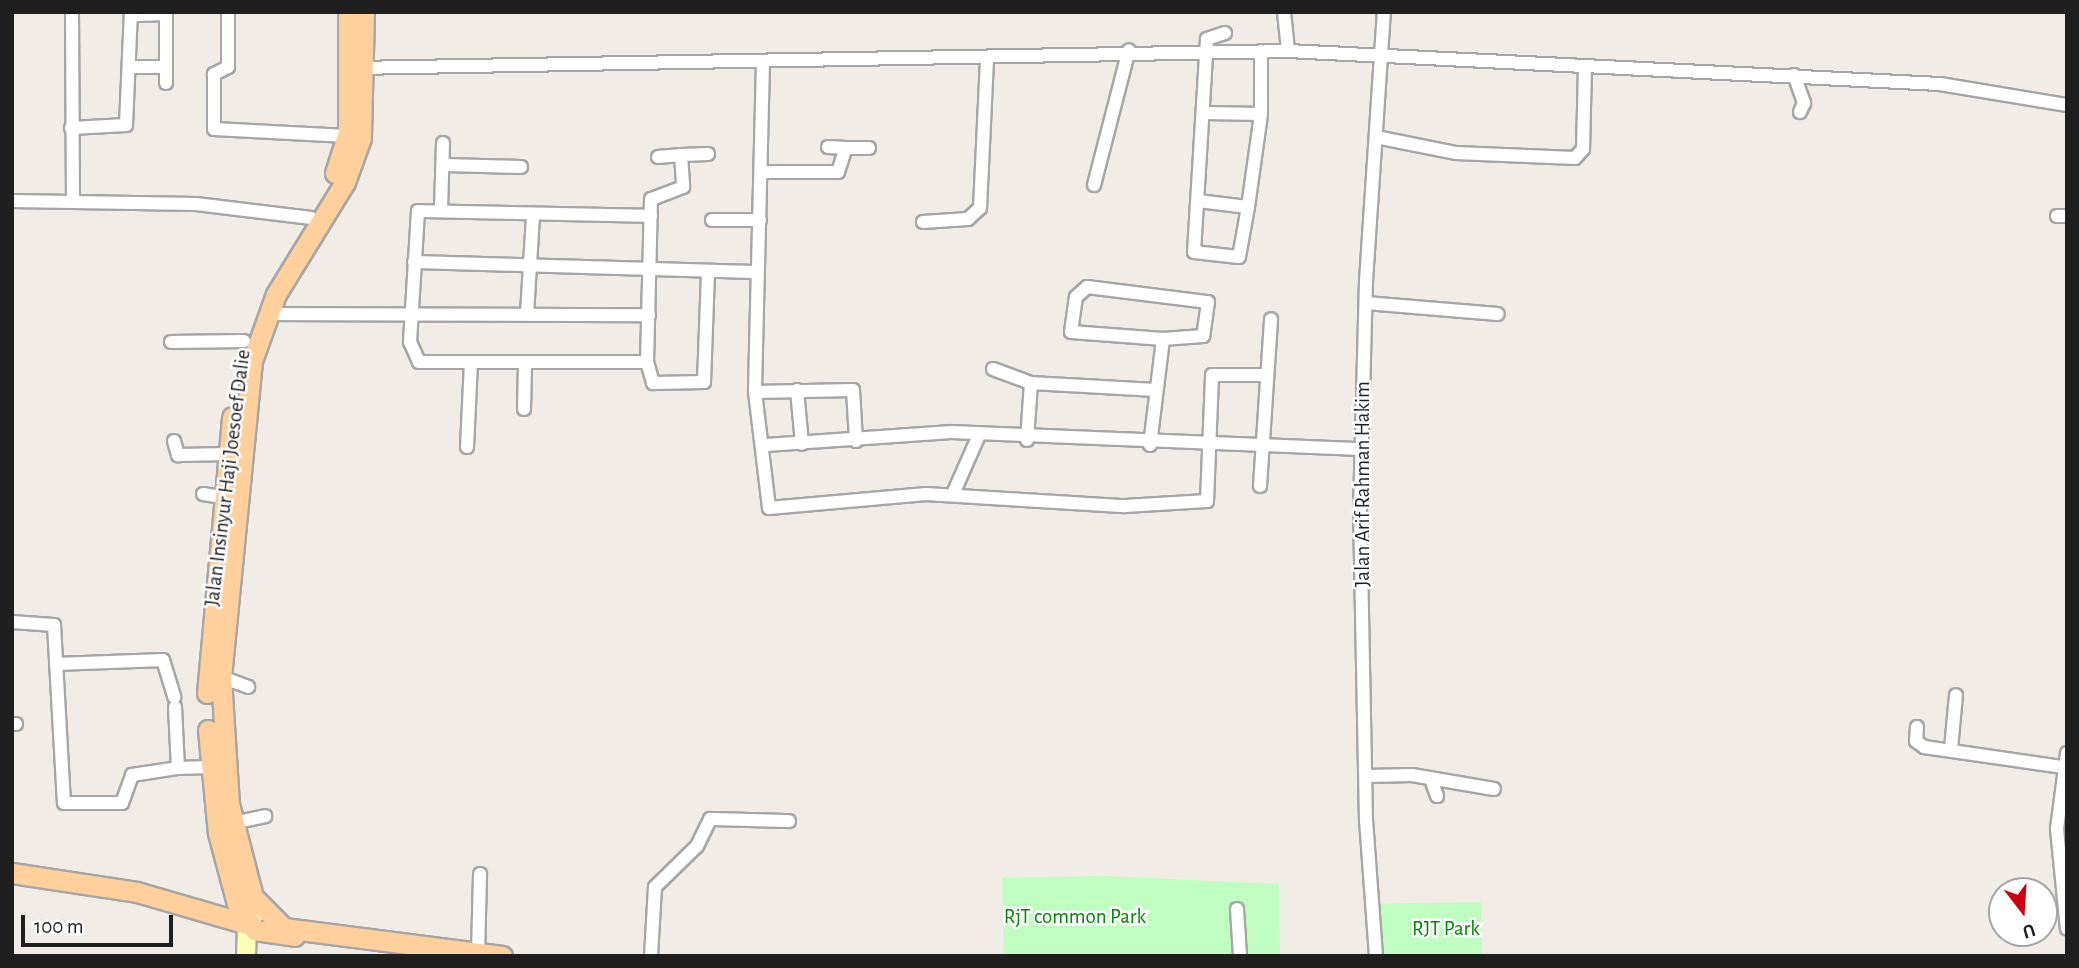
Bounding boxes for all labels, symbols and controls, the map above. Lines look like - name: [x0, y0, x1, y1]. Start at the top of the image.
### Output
- street label: Jalan Insinyur Haji Joesoef Dalie: [200, 348, 256, 608]
- street label: Jalan Arif Rahman Hakim: [1350, 381, 1376, 587]
- north arrow: [1988, 877, 2058, 947]
- scale bar: [24, 902, 177, 946]
- park label: RjT common Park: [1004, 904, 1146, 930]
- text: 100 m: [34, 916, 84, 937]
- park label: RJT Park: [1412, 916, 1480, 942]
- text: U: [2020, 920, 2037, 942]

